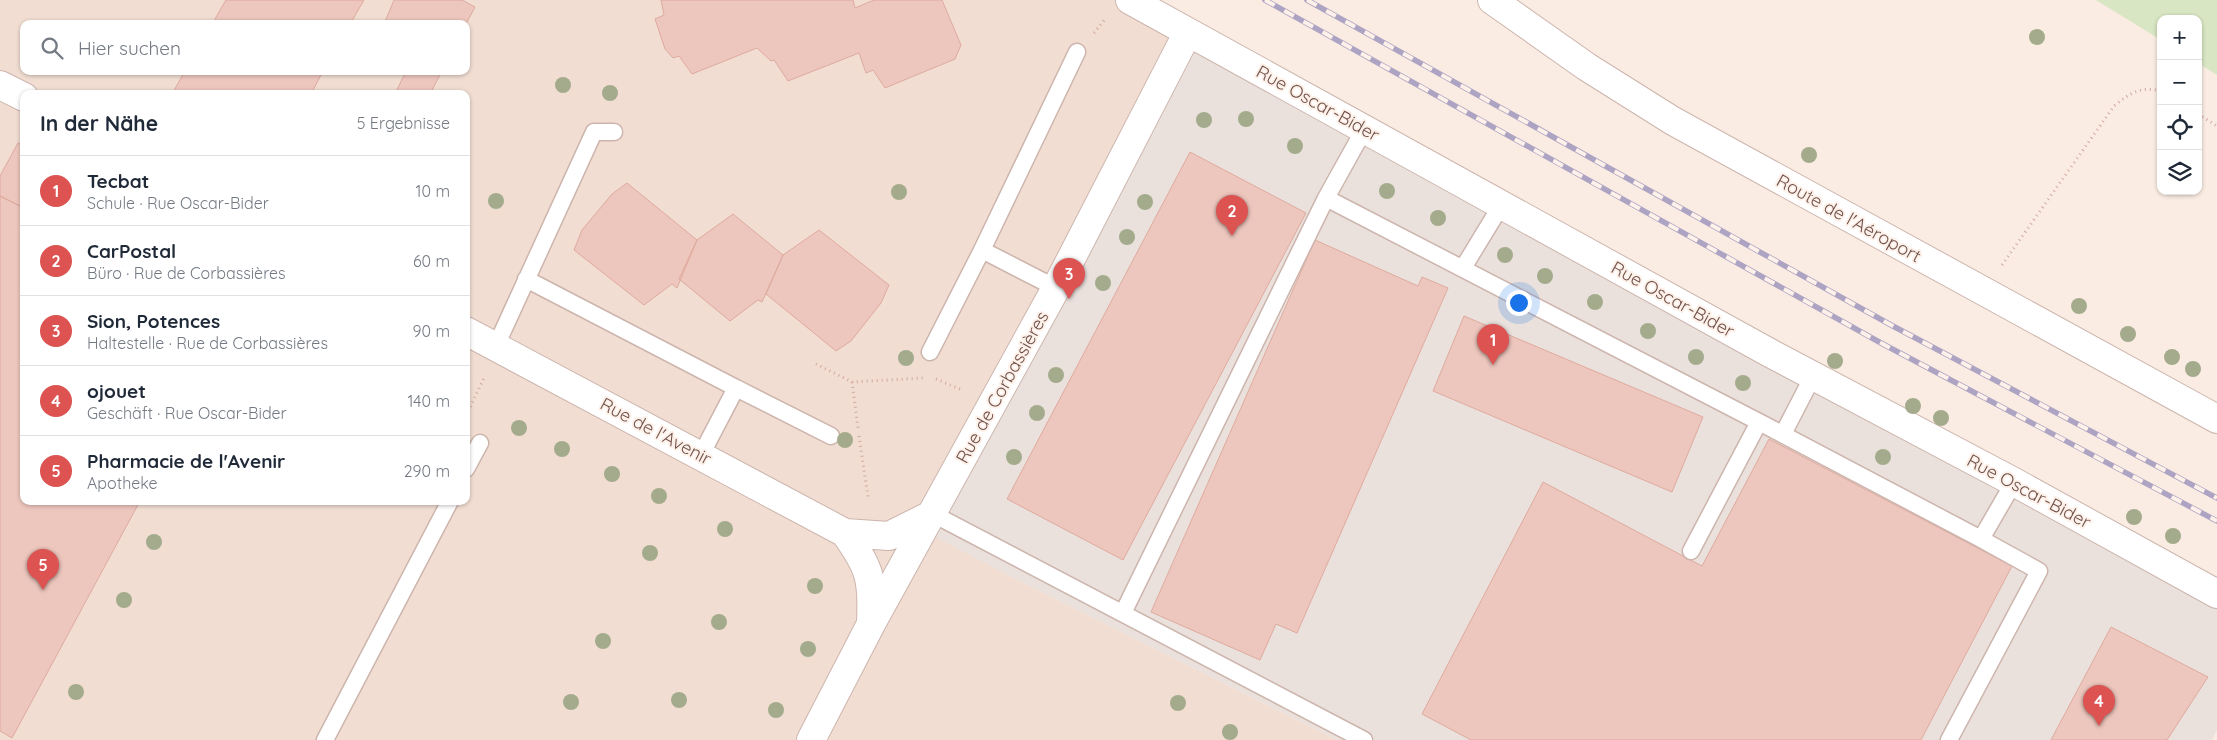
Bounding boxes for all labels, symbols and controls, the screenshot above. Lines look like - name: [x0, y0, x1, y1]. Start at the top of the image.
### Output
- map controls: [2157, 15, 2202, 195]
- button: +: [2157, 15, 2202, 60]
- search box: [20, 20, 470, 75]
- icon: search: [38, 34, 66, 62]
- text: Hier suchen: [78, 36, 181, 60]
- street label: Rue Oscar-Bider: [1252, 60, 1384, 146]
- button: −: [2157, 60, 2202, 105]
- button: locate: [2157, 105, 2202, 150]
- text: In der Nähe: [40, 110, 158, 136]
- text: 5 Ergebnisse: [357, 113, 450, 133]
- button: layers: [2157, 150, 2202, 195]
- text: Tecbat: [87, 169, 149, 193]
- street label: Route de l'Aéroport: [1773, 169, 1925, 267]
- text: 1: [53, 181, 59, 201]
- text: 10 m: [416, 181, 450, 201]
- text: Schule · Rue Oscar-Bider: [87, 193, 269, 213]
- pin: 2: [1216, 195, 1248, 236]
- text: CarPostal: [87, 239, 176, 263]
- text: 2: [51, 251, 61, 271]
- text: 60 m: [413, 251, 450, 271]
- street label: Rue Oscar-Bider: [1607, 256, 1739, 342]
- pin: 3: [1053, 258, 1085, 299]
- text: Büro · Rue de Corbassières: [87, 263, 286, 283]
- your location: [1506, 290, 1532, 316]
- street label: Rue de Corbassières: [951, 307, 1053, 467]
- text: Sion, Potences: [87, 309, 220, 333]
- text: 3: [52, 321, 60, 341]
- text: 90 m: [413, 321, 450, 341]
- pin: 1: [1477, 324, 1509, 365]
- text: Haltestelle · Rue de Corbassières: [87, 333, 328, 353]
- text: ojouet: [87, 379, 146, 403]
- text: 4: [51, 391, 61, 411]
- text: 140 m: [407, 391, 450, 411]
- street label: Rue de l'Avenir: [596, 392, 716, 470]
- text: Geschäft · Rue Oscar-Bider: [87, 403, 287, 423]
- text: Pharmacie de l'Avenir: [87, 449, 285, 473]
- street label: Rue Oscar-Bider: [1963, 449, 2095, 533]
- text: 5: [51, 461, 61, 481]
- text: 290 m: [404, 461, 450, 481]
- text: Apotheke: [87, 473, 158, 493]
- pin: 5: [27, 549, 59, 590]
- pin: 4: [2083, 685, 2115, 726]

